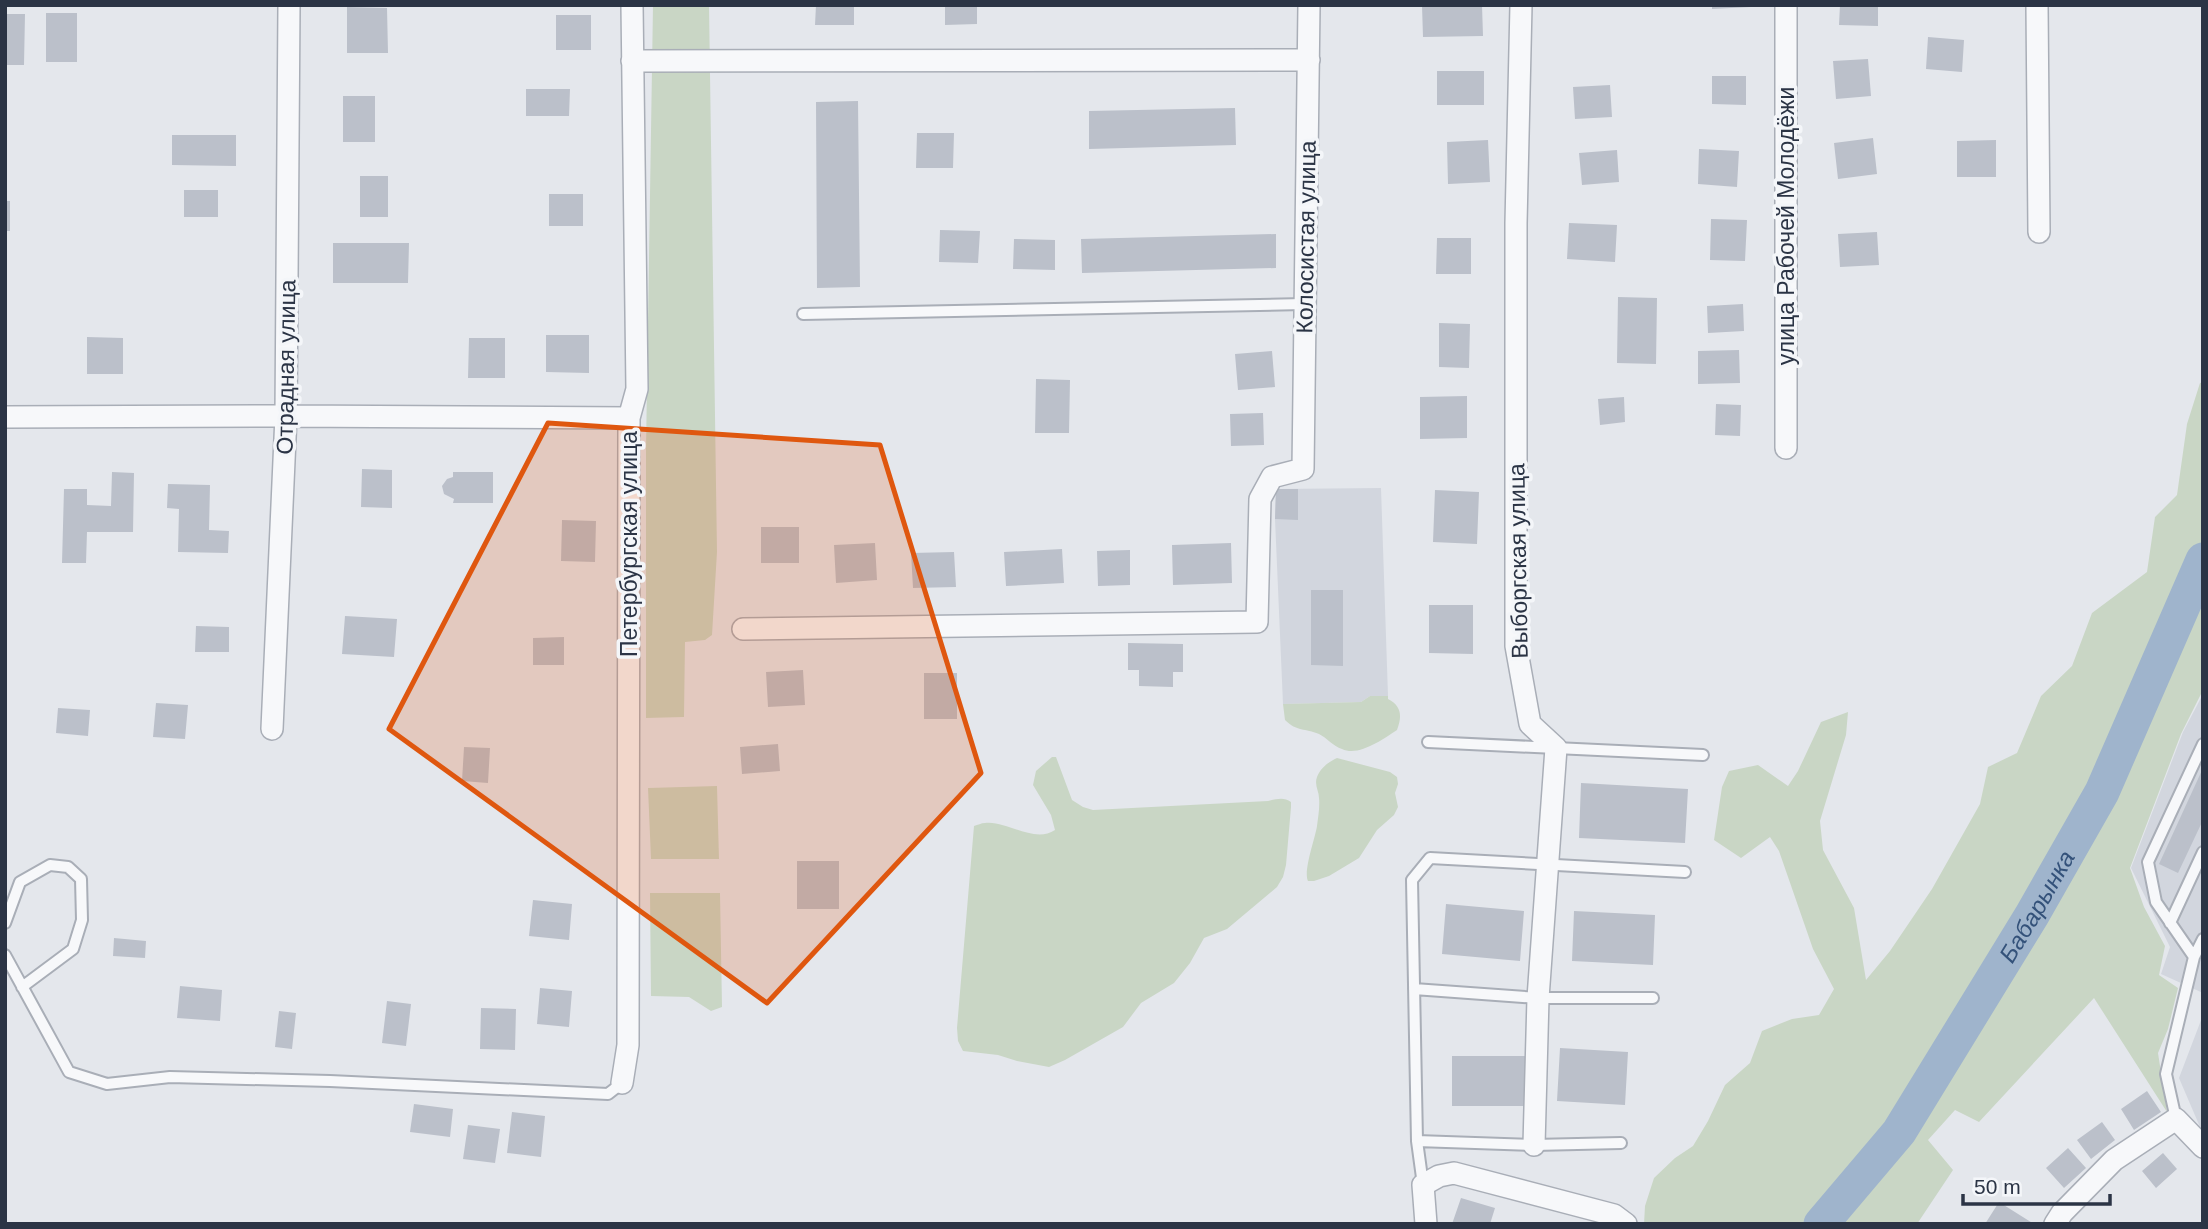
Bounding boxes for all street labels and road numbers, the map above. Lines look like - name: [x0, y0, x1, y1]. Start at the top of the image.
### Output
- street label: улица Рабочей Молодёжи: [1773, 87, 1799, 365]
- street label: Колосистая улица: [1291, 140, 1321, 334]
- street label: Отрадная улица: [271, 279, 301, 455]
- street label: Петербургская улица: [616, 431, 642, 657]
- street label: Выборгская улица: [1503, 463, 1533, 659]

